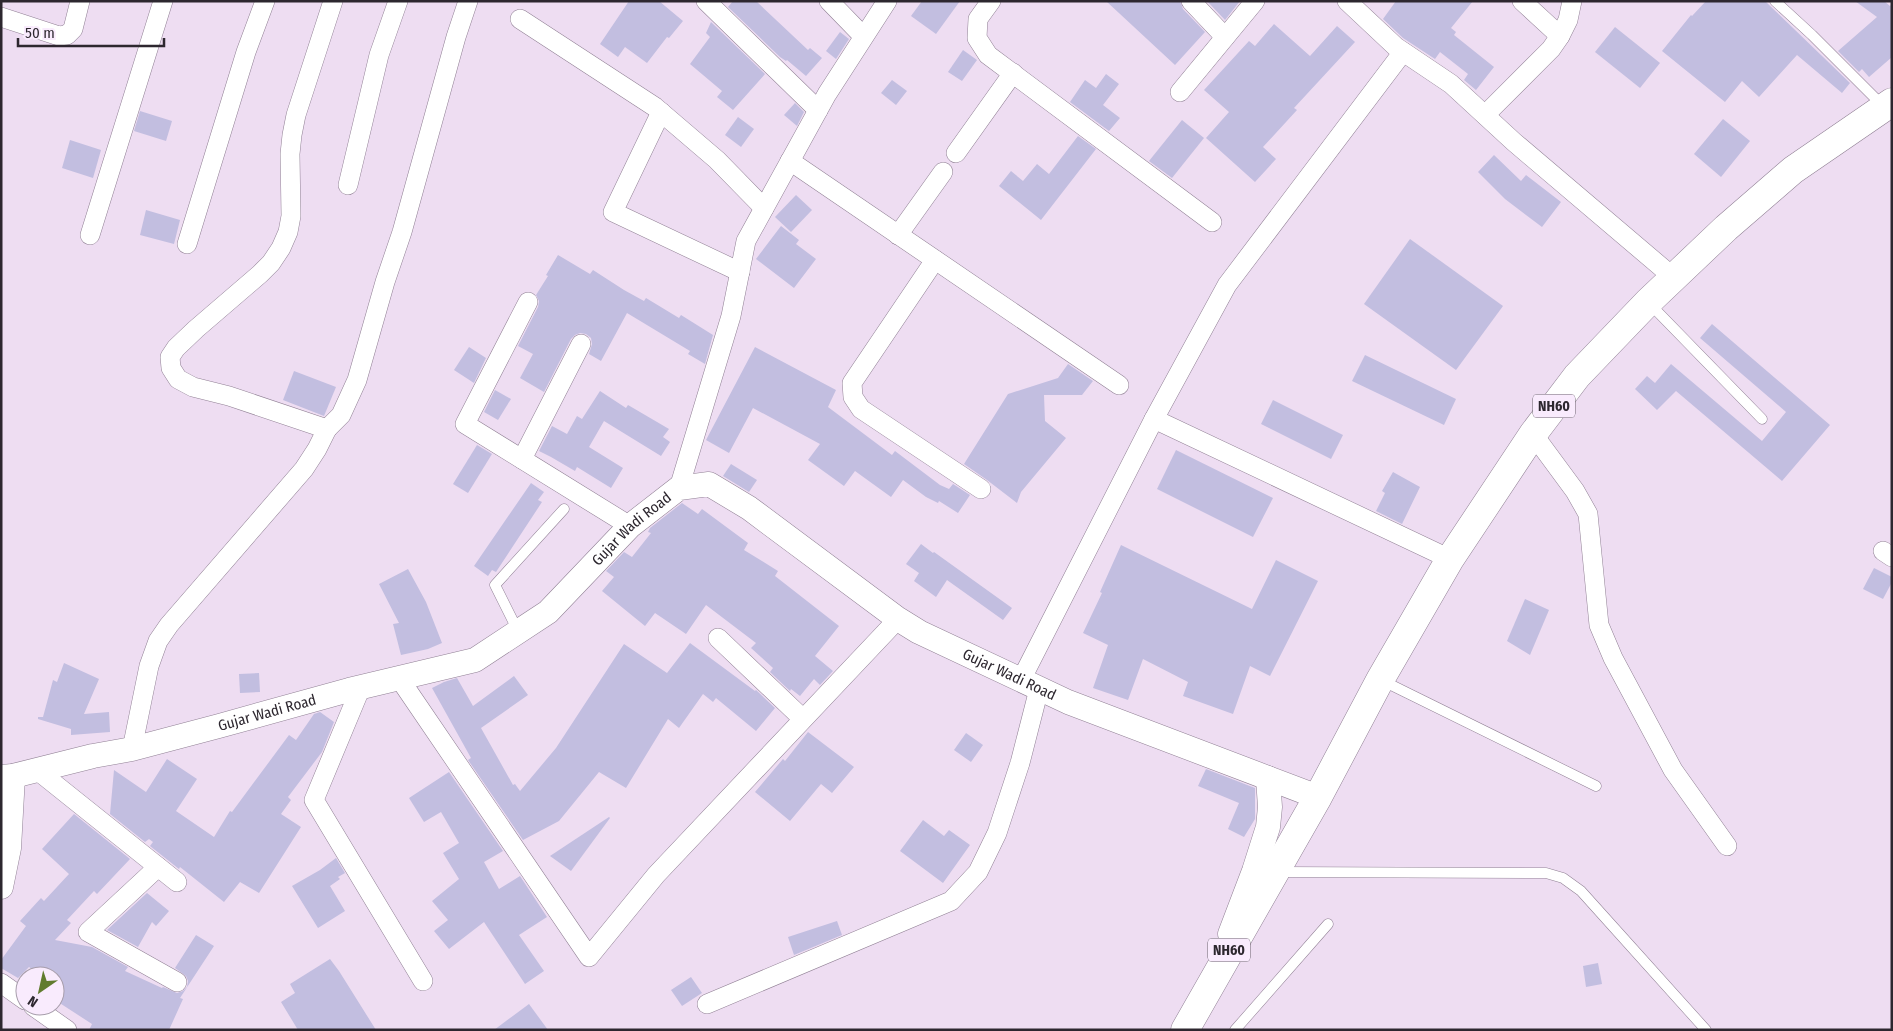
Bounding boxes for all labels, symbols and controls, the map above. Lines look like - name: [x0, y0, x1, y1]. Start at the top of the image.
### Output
- scale bar: [18, 15, 164, 47]
- text: 50 m: [25, 24, 55, 42]
- road number: NH60: [1533, 394, 1575, 418]
- street label: Gujar Wadi Road: [588, 488, 675, 569]
- street label: Gujar Wadi Road: [960, 645, 1059, 704]
- street label: Gujar Wadi Road: [216, 691, 318, 735]
- road number: NH60: [1208, 938, 1250, 962]
- north arrow: [15, 966, 65, 1016]
- text: N: [25, 992, 41, 1011]

